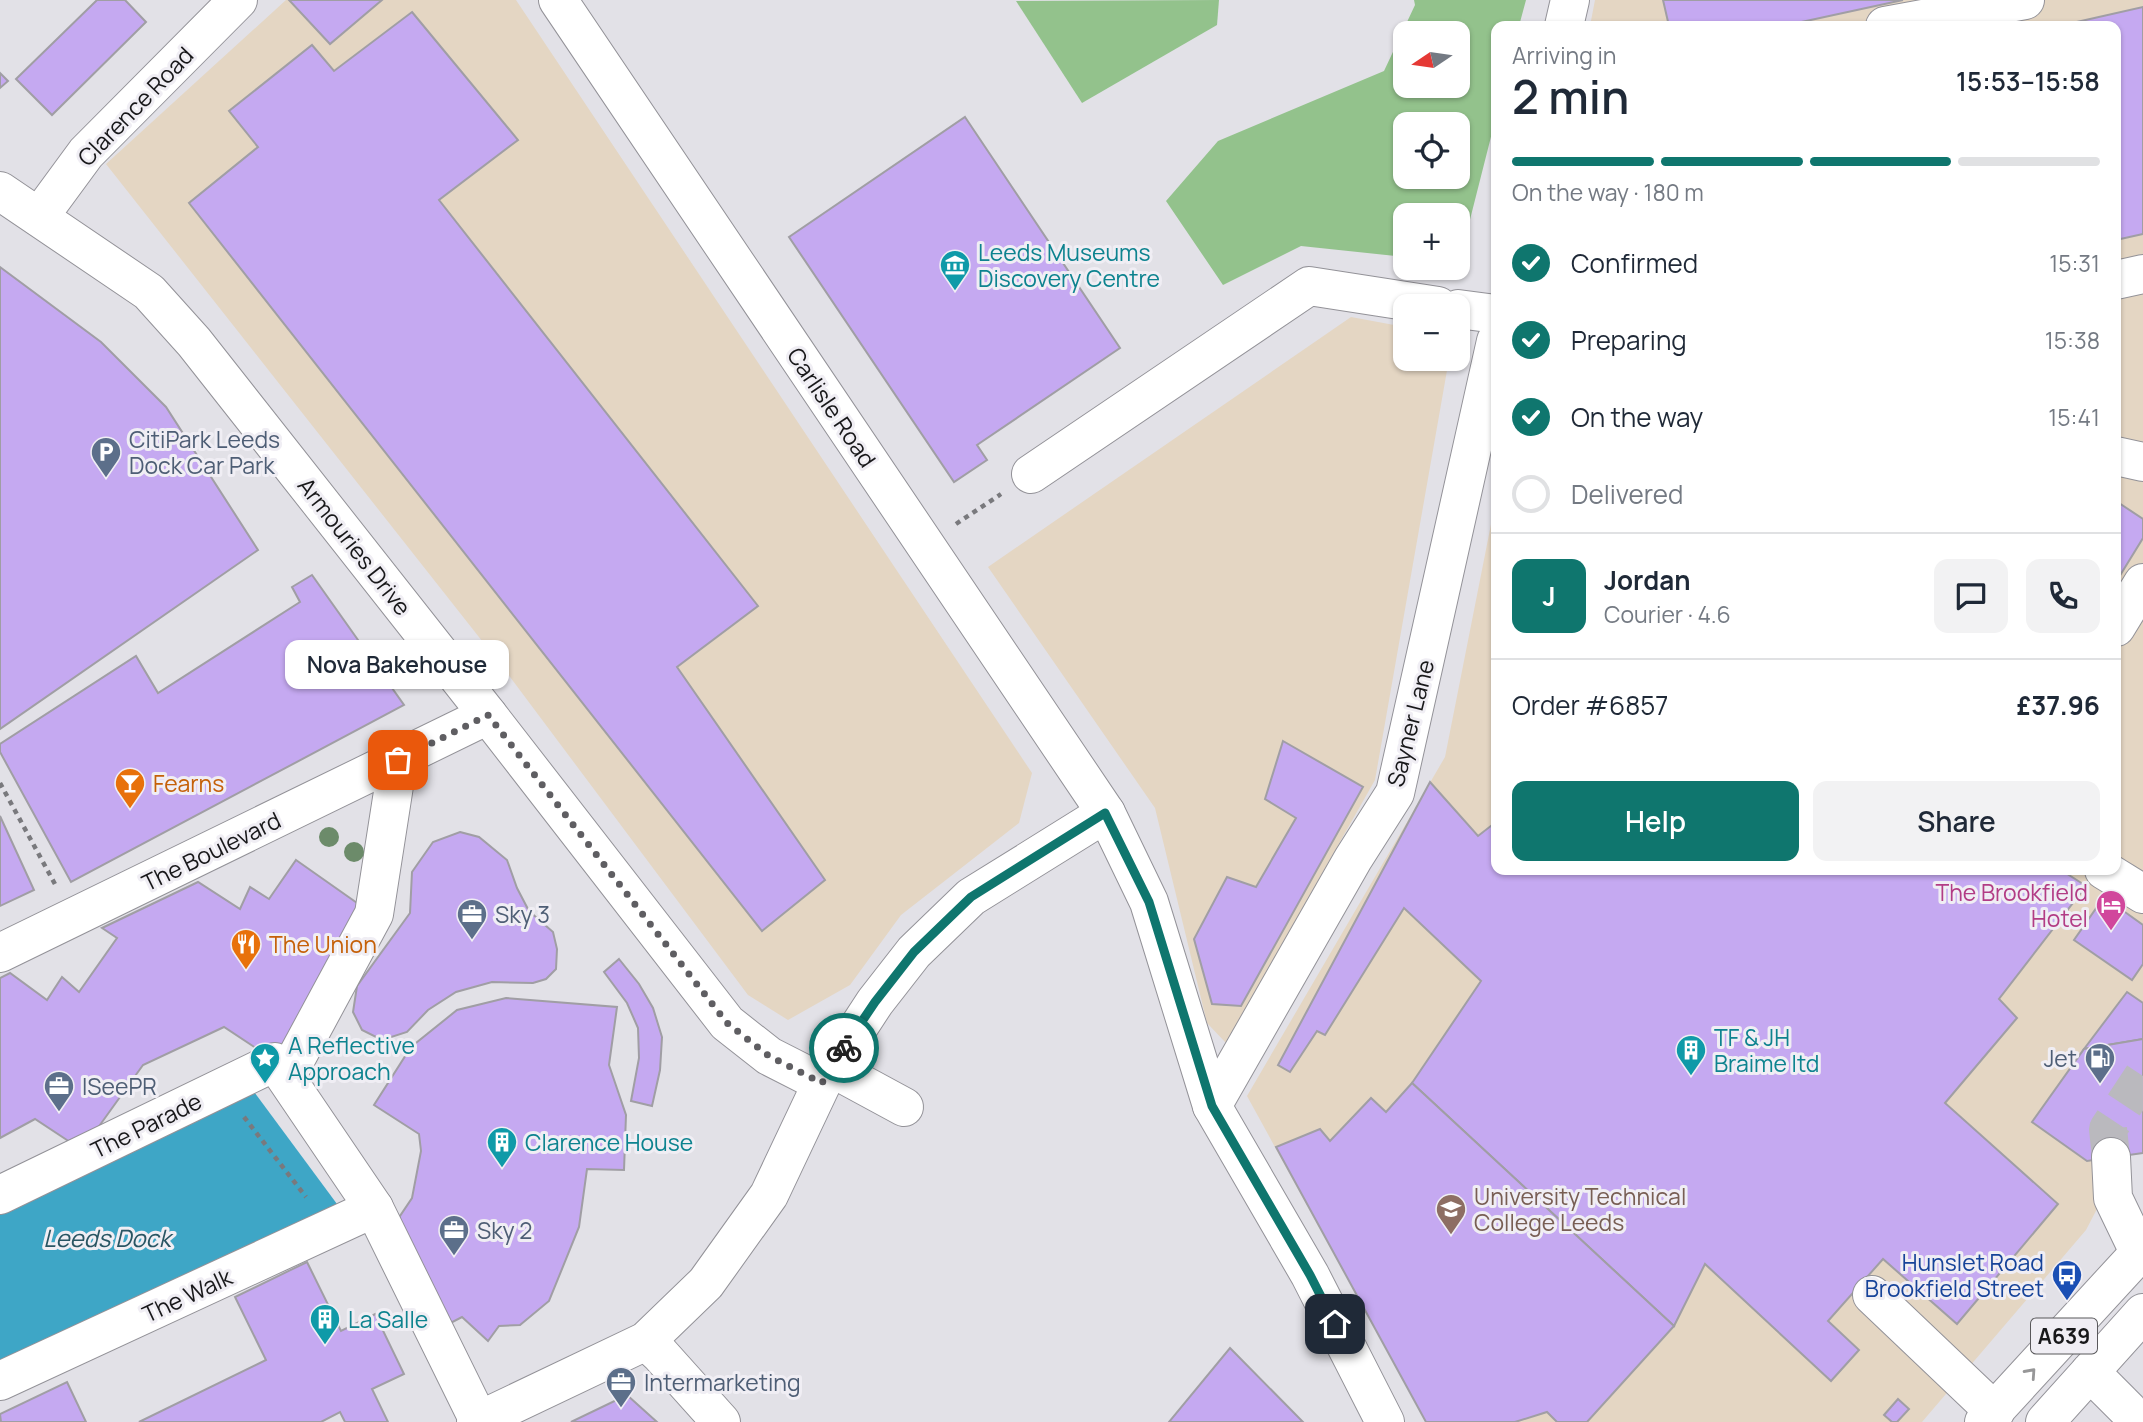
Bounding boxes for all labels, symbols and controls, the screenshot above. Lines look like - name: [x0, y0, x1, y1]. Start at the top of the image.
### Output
- north arrow: [1393, 21, 1470, 98]
- map controls: [1393, 21, 1470, 371]
- street label: Clarence Road: [70, 39, 200, 173]
- text: Arriving in: [1512, 39, 1617, 71]
- text: 15:53–15:58: [1956, 63, 2100, 99]
- text: 2 min: [1512, 65, 1629, 128]
- button: locate: [1393, 112, 1470, 189]
- text: On the way · 180 m: [1512, 176, 1704, 208]
- button: +: [1393, 203, 1470, 280]
- place label: Leeds Museums Discovery Centre: [978, 236, 1160, 294]
- icon: check: [1512, 244, 1550, 282]
- text: Confirmed: [1571, 245, 1698, 281]
- text: 15:31: [2049, 247, 2100, 279]
- museum icon: Leeds Museums Discovery Centre: [938, 248, 972, 292]
- button: −: [1393, 294, 1470, 371]
- icon: check: [1512, 321, 1550, 359]
- text: Preparing: [1571, 322, 1687, 358]
- text: 15:38: [2045, 324, 2100, 356]
- street label: Carlisle Road: [780, 341, 884, 473]
- icon: check: [1512, 398, 1550, 436]
- text: On the way: [1571, 399, 1703, 435]
- text: 15:41: [2048, 401, 2100, 433]
- place label: CitiPark Leeds Dock Car Park: [129, 423, 280, 481]
- parking icon: CitiPark Leeds Dock Car Park: [89, 435, 123, 479]
- street label: Armouries Drive: [291, 470, 419, 622]
- text: Delivered: [1571, 476, 1683, 512]
- button: chat: [1934, 559, 2008, 633]
- button: phone: [2026, 559, 2100, 633]
- text: Jordan: [1604, 562, 1690, 598]
- text: J: [1542, 578, 1556, 614]
- text: Courier · 4.6: [1604, 598, 1731, 630]
- callout: Nova Bakehouse: [286, 641, 510, 690]
- text: Nova Bakehouse: [307, 648, 487, 680]
- street label: Sayner Lane: [1379, 656, 1441, 790]
- text: Order #6857: [1512, 687, 1668, 723]
- text: £37.96: [2016, 687, 2100, 723]
- pin: [368, 730, 428, 790]
- icon: bag: [379, 741, 417, 779]
- bar icon: Fearns: [113, 766, 147, 810]
- place label: Fearns: [153, 767, 224, 799]
- button: Help: [1512, 781, 1799, 861]
- button: Share: [1813, 781, 2100, 861]
- street label: The Boulevard: [136, 804, 286, 898]
- place label: The Brookfield Hotel: [1935, 876, 2088, 934]
- hotel icon: The Brookfield Hotel: [2094, 888, 2128, 932]
- office icon: Sky 3: [455, 897, 489, 941]
- place label: Sky 3: [495, 898, 550, 930]
- restaurant icon: The Union: [229, 927, 263, 971]
- place label: The Union: [269, 928, 377, 960]
- courier: [809, 1013, 879, 1083]
- place label: TF & JH Braime ltd: [1714, 1021, 1819, 1079]
- place label: A Reflective Approach: [288, 1029, 415, 1087]
- icon: bike: [825, 1029, 863, 1067]
- building icon: TF & JH Braime ltd: [1674, 1033, 1708, 1077]
- place icon: A Reflective Approach: [248, 1041, 282, 1085]
- fuel station icon: Jet: [2083, 1041, 2117, 1085]
- place label: Jet: [2044, 1042, 2077, 1074]
- office icon: ISeePR: [42, 1069, 76, 1113]
- place label: ISeePR: [82, 1070, 157, 1102]
- street label: The Parade: [85, 1084, 207, 1166]
- building icon: Clarence House: [485, 1125, 519, 1169]
- place label: Clarence House: [525, 1126, 693, 1158]
- place label: University Technical College Leeds: [1474, 1180, 1686, 1238]
- school or university icon: University Technical College Leeds: [1434, 1192, 1468, 1236]
- office icon: Sky 2: [437, 1213, 471, 1257]
- place label: Sky 2: [477, 1214, 532, 1246]
- water label: Leeds Dock: [43, 1221, 174, 1254]
- place label: Hunslet Road Brookfield Street: [1865, 1246, 2044, 1304]
- bus stop icon: Hunslet Road Brookfield Street: [2050, 1258, 2084, 1302]
- street label: The Walk: [137, 1260, 238, 1330]
- pin: [1305, 1294, 1365, 1354]
- building icon: La Salle: [308, 1302, 342, 1346]
- place label: La Salle: [348, 1303, 428, 1335]
- icon: home: [1316, 1305, 1354, 1343]
- road number: A639: [2031, 1318, 2097, 1354]
- office icon: Intermarketing: [604, 1365, 638, 1409]
- place label: Intermarketing: [644, 1366, 801, 1398]
- one-way arrow: [2022, 1368, 2035, 1381]

